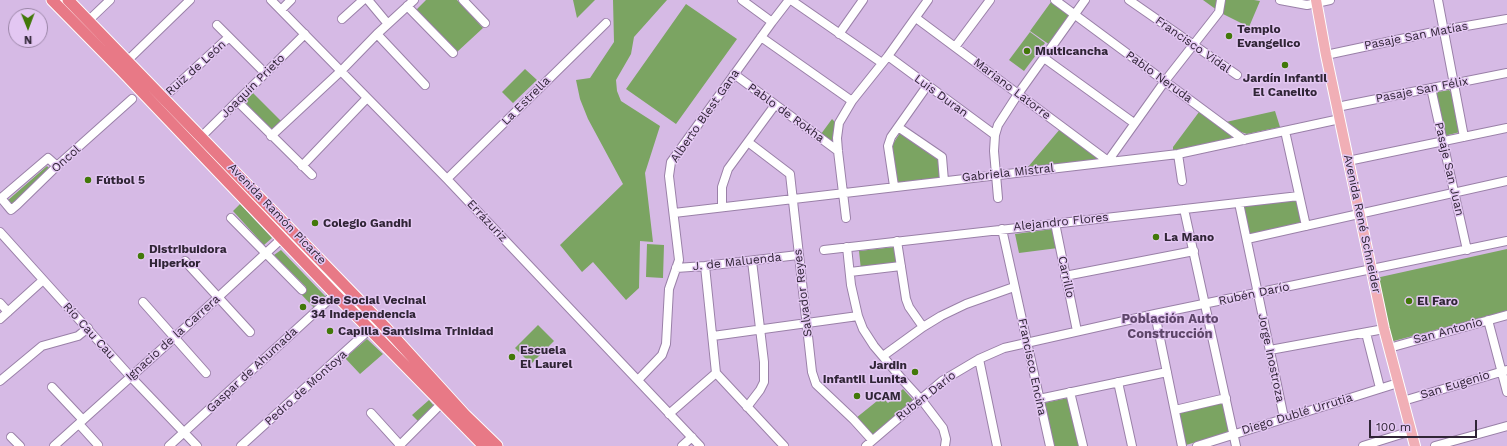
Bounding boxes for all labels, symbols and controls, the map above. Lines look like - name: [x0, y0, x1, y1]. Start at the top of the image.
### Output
- north arrow: [8, 8, 48, 48]
- street label: Francisco Vidal: [1152, 14, 1234, 76]
- street label: Pasaje San Matías: [1363, 19, 1469, 53]
- place label: Templo Evangelico: [1237, 22, 1300, 50]
- marker: Templo Evangelico: [1224, 31, 1234, 41]
- text: N: [24, 33, 32, 46]
- street label: Ruiz de León: [163, 37, 229, 99]
- place label: Multicancha: [1035, 44, 1108, 58]
- marker: Multicancha: [1022, 46, 1032, 56]
- street label: Pablo Neruda: [1123, 48, 1195, 106]
- street label: Joaquín Prieto: [218, 51, 288, 121]
- street label: Mariano Latorre: [971, 55, 1053, 123]
- marker: Jardín Infantil El Canelito: [1280, 60, 1290, 70]
- street label: Alberto Blest Gana: [667, 67, 743, 165]
- place label: Jardín Infantil El Canelito: [1243, 71, 1327, 99]
- street label: Luis Duran: [911, 72, 971, 120]
- street label: La Estrella: [499, 74, 553, 128]
- street label: Pasaje San Félix: [1374, 74, 1470, 106]
- street label: Pablo de Rokha: [745, 80, 827, 146]
- street label: Pasaje San Juan: [1431, 121, 1467, 217]
- street label: Oncol: [49, 142, 83, 176]
- street label: Avenida René Schneider: [1340, 153, 1384, 295]
- street label: Avenida Ramón Picarte: [225, 160, 329, 268]
- street label: Gabriela Mistral: [961, 161, 1055, 185]
- place label: Fútbol 5: [96, 173, 145, 187]
- marker: Fútbol 5: [83, 175, 93, 185]
- street label: Errázuriz: [464, 197, 510, 245]
- street label: Alejandro Flores: [1013, 210, 1109, 234]
- place label: Colegio Gandhi: [323, 216, 412, 230]
- marker: Colegio Gandhi: [310, 218, 320, 228]
- place label: La Mano: [1164, 230, 1214, 244]
- marker: La Mano: [1151, 232, 1161, 242]
- place label: Distribuidora Hiperkor: [149, 242, 227, 270]
- street label: Salvador Reyes: [790, 248, 816, 338]
- street label: J. de Maluenda: [692, 250, 782, 274]
- marker: Distribuidora Hiperkor: [136, 251, 146, 261]
- street label: Carrillo: [1055, 255, 1077, 299]
- street label: Rubén Darío: [1217, 279, 1291, 309]
- street label: Ignacio de la Carrera: [123, 292, 223, 384]
- place label: Sede Social Vecinal 34 Independencia: [311, 293, 426, 321]
- place label: El Faro: [1417, 294, 1458, 308]
- marker: El Faro: [1404, 296, 1414, 306]
- street label: Río Cau Cau: [60, 300, 118, 362]
- marker: Sede Social Vecinal 34 Independencia: [298, 302, 308, 312]
- district label: Población Auto Construcción: [1121, 311, 1219, 342]
- street label: Jorge Inostroza: [1255, 312, 1287, 404]
- street label: San Antonio: [1412, 315, 1484, 347]
- street label: Francisco Encina: [1015, 317, 1049, 417]
- street label: Gaspar de Ahumada: [204, 324, 300, 416]
- place label: Capilla Santisima Trinidad: [338, 324, 493, 338]
- marker: Capilla Santisima Trinidad: [325, 326, 335, 336]
- place label: Escuela El Laurel: [520, 343, 572, 371]
- street label: Pedro de Montoya: [262, 347, 350, 429]
- marker: Escuela El Laurel: [507, 352, 517, 362]
- place label: Jardin Infantil Lunita: [823, 358, 907, 386]
- marker: Jardin Infantil Lunita: [910, 367, 920, 377]
- street label: Rubén Darío: [893, 368, 959, 424]
- street label: San Eugenio: [1419, 368, 1491, 402]
- place label: UCAM: [865, 389, 901, 403]
- street label: Diego Dublé Urrutia: [1240, 390, 1354, 438]
- marker: UCAM: [852, 391, 862, 401]
- scale bar: [1371, 412, 1479, 438]
- text: 100 m: [1376, 420, 1411, 434]

